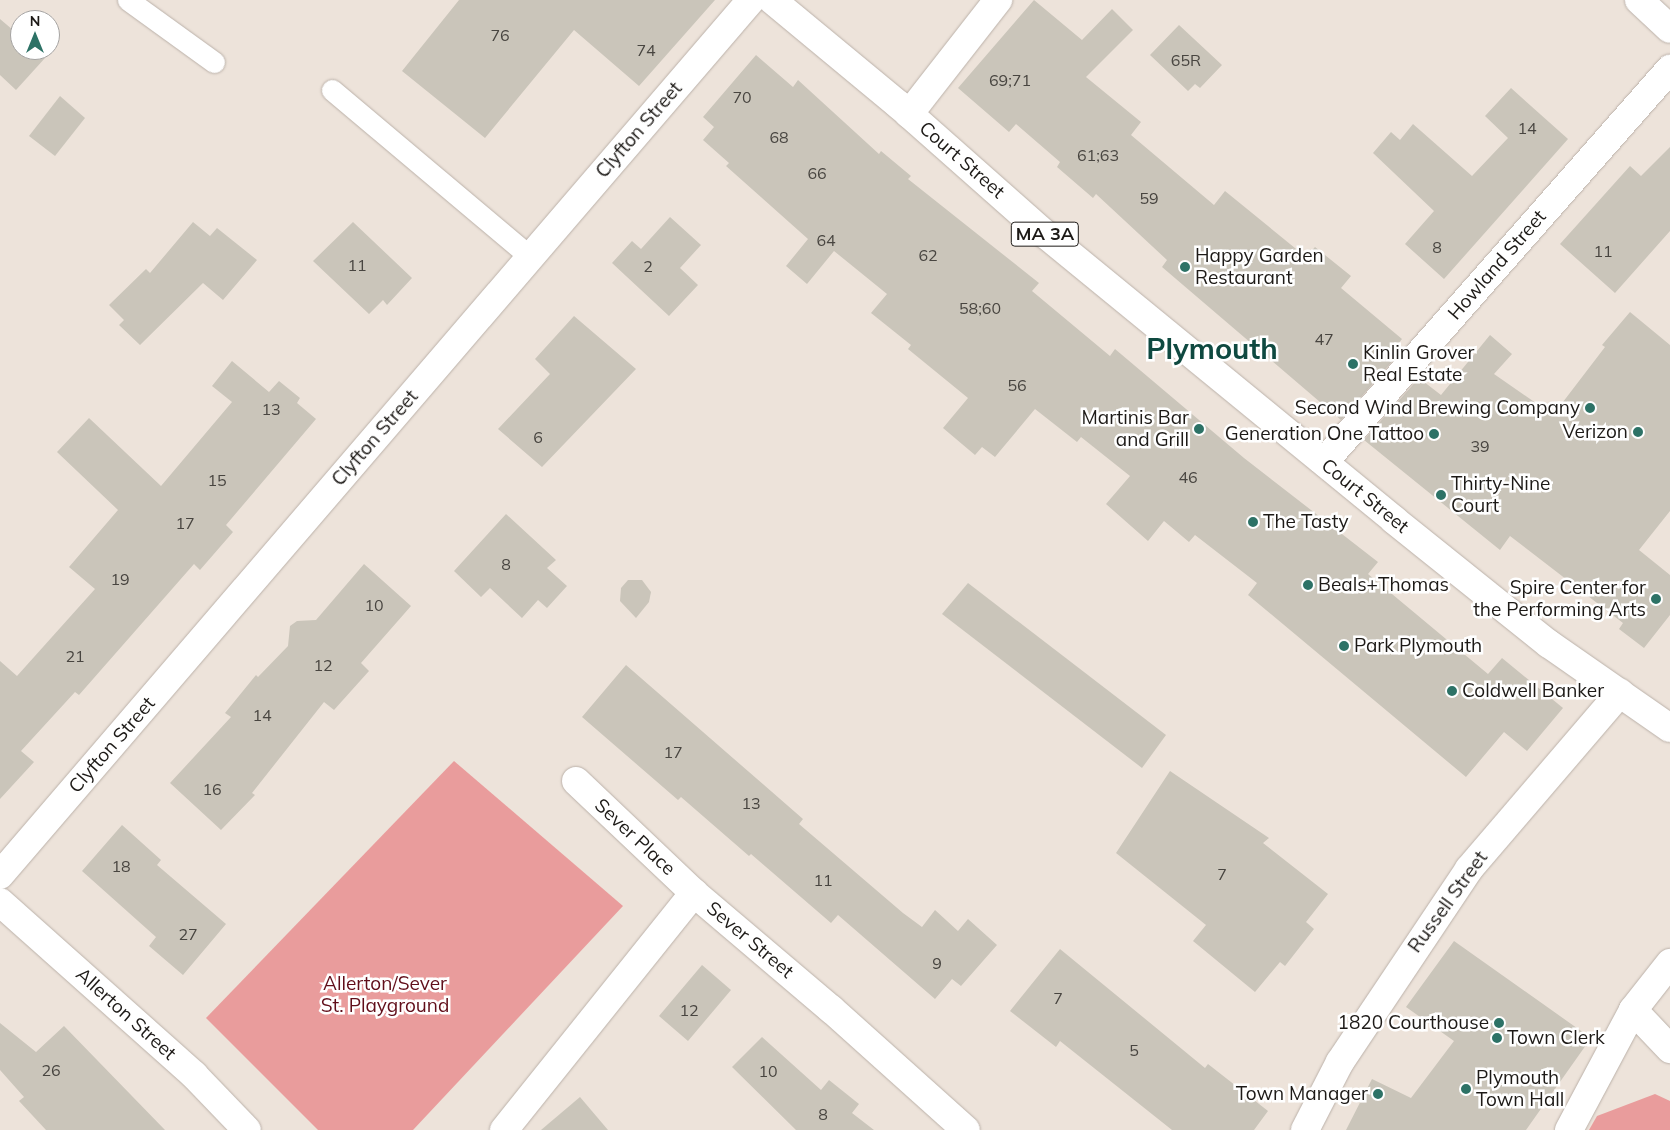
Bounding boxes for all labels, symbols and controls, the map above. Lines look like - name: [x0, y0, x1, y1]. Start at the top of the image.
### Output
- north arrow: [10, 10, 60, 60]
- text: N: [30, 12, 40, 30]
- house number: 76: [490, 25, 510, 45]
- house number: 74: [636, 40, 656, 60]
- house number: 65R: [1171, 50, 1201, 70]
- house number: 69;71: [989, 70, 1031, 90]
- street label: Clyfton Street: [591, 77, 687, 183]
- house number: 70: [732, 87, 752, 107]
- street label: Court Street: [915, 117, 1009, 203]
- house number: 14: [1517, 118, 1537, 138]
- house number: 68: [769, 127, 789, 147]
- house number: 61;63: [1077, 145, 1119, 165]
- house number: 66: [807, 163, 827, 183]
- house number: 59: [1139, 188, 1159, 208]
- street label: Howland Street: [1443, 206, 1551, 324]
- road number: MA 3A: [1010, 218, 1080, 250]
- house number: 64: [816, 230, 836, 250]
- house number: 8: [1432, 237, 1442, 257]
- house number: 11: [1593, 241, 1613, 261]
- house number: 62: [918, 245, 938, 265]
- place label: Happy Garden Restaurant: [1195, 245, 1324, 289]
- house number: 11: [347, 255, 367, 275]
- house number: 2: [643, 256, 653, 276]
- marker: Happy Garden Restaurant: [1179, 261, 1191, 273]
- house number: 58;60: [959, 298, 1001, 318]
- house number: 47: [1314, 329, 1334, 349]
- district label: Plymouth: [1146, 332, 1278, 366]
- place label: Kinlin Grover Real Estate: [1363, 342, 1474, 386]
- marker: Kinlin Grover Real Estate: [1347, 358, 1359, 370]
- house number: 56: [1007, 375, 1027, 395]
- street label: Clyfton Street: [327, 385, 423, 491]
- place label: Second Wind Brewing Company: [1295, 397, 1580, 419]
- house number: 13: [261, 399, 281, 419]
- marker: Second Wind Brewing Company: [1584, 402, 1596, 414]
- place label: Martinis Bar and Grill: [1081, 407, 1189, 451]
- place label: Verizon: [1562, 421, 1628, 443]
- marker: Martinis Bar and Grill: [1193, 423, 1205, 435]
- place label: Generation One Tattoo: [1225, 423, 1424, 445]
- marker: Verizon: [1632, 426, 1644, 438]
- house number: 6: [533, 427, 543, 447]
- marker: Generation One Tattoo: [1428, 428, 1440, 440]
- house number: 39: [1470, 436, 1490, 456]
- street label: Court Street: [1317, 454, 1413, 538]
- house number: 46: [1178, 467, 1198, 487]
- house number: 15: [207, 470, 227, 490]
- place label: Thirty-Nine Court: [1451, 473, 1550, 517]
- marker: Thirty-Nine Court: [1435, 489, 1447, 501]
- place label: The Tasty: [1263, 511, 1349, 533]
- house number: 17: [175, 513, 195, 533]
- marker: The Tasty: [1247, 516, 1259, 528]
- house number: 8: [501, 554, 511, 574]
- house number: 19: [110, 569, 130, 589]
- place label: Beals+Thomas: [1318, 574, 1449, 596]
- place label: Spire Center for the Performing Arts: [1473, 577, 1646, 621]
- marker: Beals+Thomas: [1302, 579, 1314, 591]
- marker: Spire Center for the Performing Arts: [1650, 593, 1662, 605]
- house number: 10: [364, 595, 384, 615]
- place label: Park Plymouth: [1354, 635, 1482, 657]
- marker: Park Plymouth: [1338, 640, 1350, 652]
- house number: 21: [65, 646, 85, 666]
- house number: 12: [313, 655, 333, 675]
- place label: Coldwell Banker: [1462, 680, 1604, 702]
- marker: Coldwell Banker: [1446, 685, 1458, 697]
- street label: Clyfton Street: [64, 692, 160, 798]
- house number: 14: [252, 705, 272, 725]
- house number: 17: [663, 742, 683, 762]
- house number: 16: [202, 779, 222, 799]
- house number: 13: [741, 793, 761, 813]
- street label: Sever Place: [590, 794, 680, 880]
- street label: Russell Street: [1404, 847, 1492, 957]
- house number: 18: [111, 856, 131, 876]
- house number: 7: [1217, 864, 1227, 884]
- house number: 11: [813, 870, 833, 890]
- street label: Sever Street: [702, 897, 798, 983]
- house number: 27: [178, 924, 198, 944]
- house number: 9: [932, 953, 942, 973]
- street label: Allerton Street: [71, 963, 181, 1065]
- park label: Allerton/Sever St. Playground: [321, 973, 449, 1017]
- house number: 7: [1053, 988, 1063, 1008]
- house number: 12: [679, 1000, 699, 1020]
- place label: 1820 Courthouse: [1338, 1012, 1489, 1034]
- marker: 1820 Courthouse: [1493, 1017, 1505, 1029]
- place label: Town Clerk: [1507, 1027, 1605, 1049]
- marker: Town Clerk: [1491, 1032, 1503, 1044]
- house number: 5: [1129, 1040, 1139, 1060]
- house number: 26: [41, 1060, 61, 1080]
- house number: 10: [758, 1061, 778, 1081]
- place label: Plymouth Town Hall: [1476, 1067, 1564, 1111]
- place label: Town Manager: [1236, 1083, 1368, 1105]
- marker: Plymouth Town Hall: [1460, 1083, 1472, 1095]
- marker: Town Manager: [1372, 1088, 1384, 1100]
- house number: 8: [818, 1104, 828, 1124]

